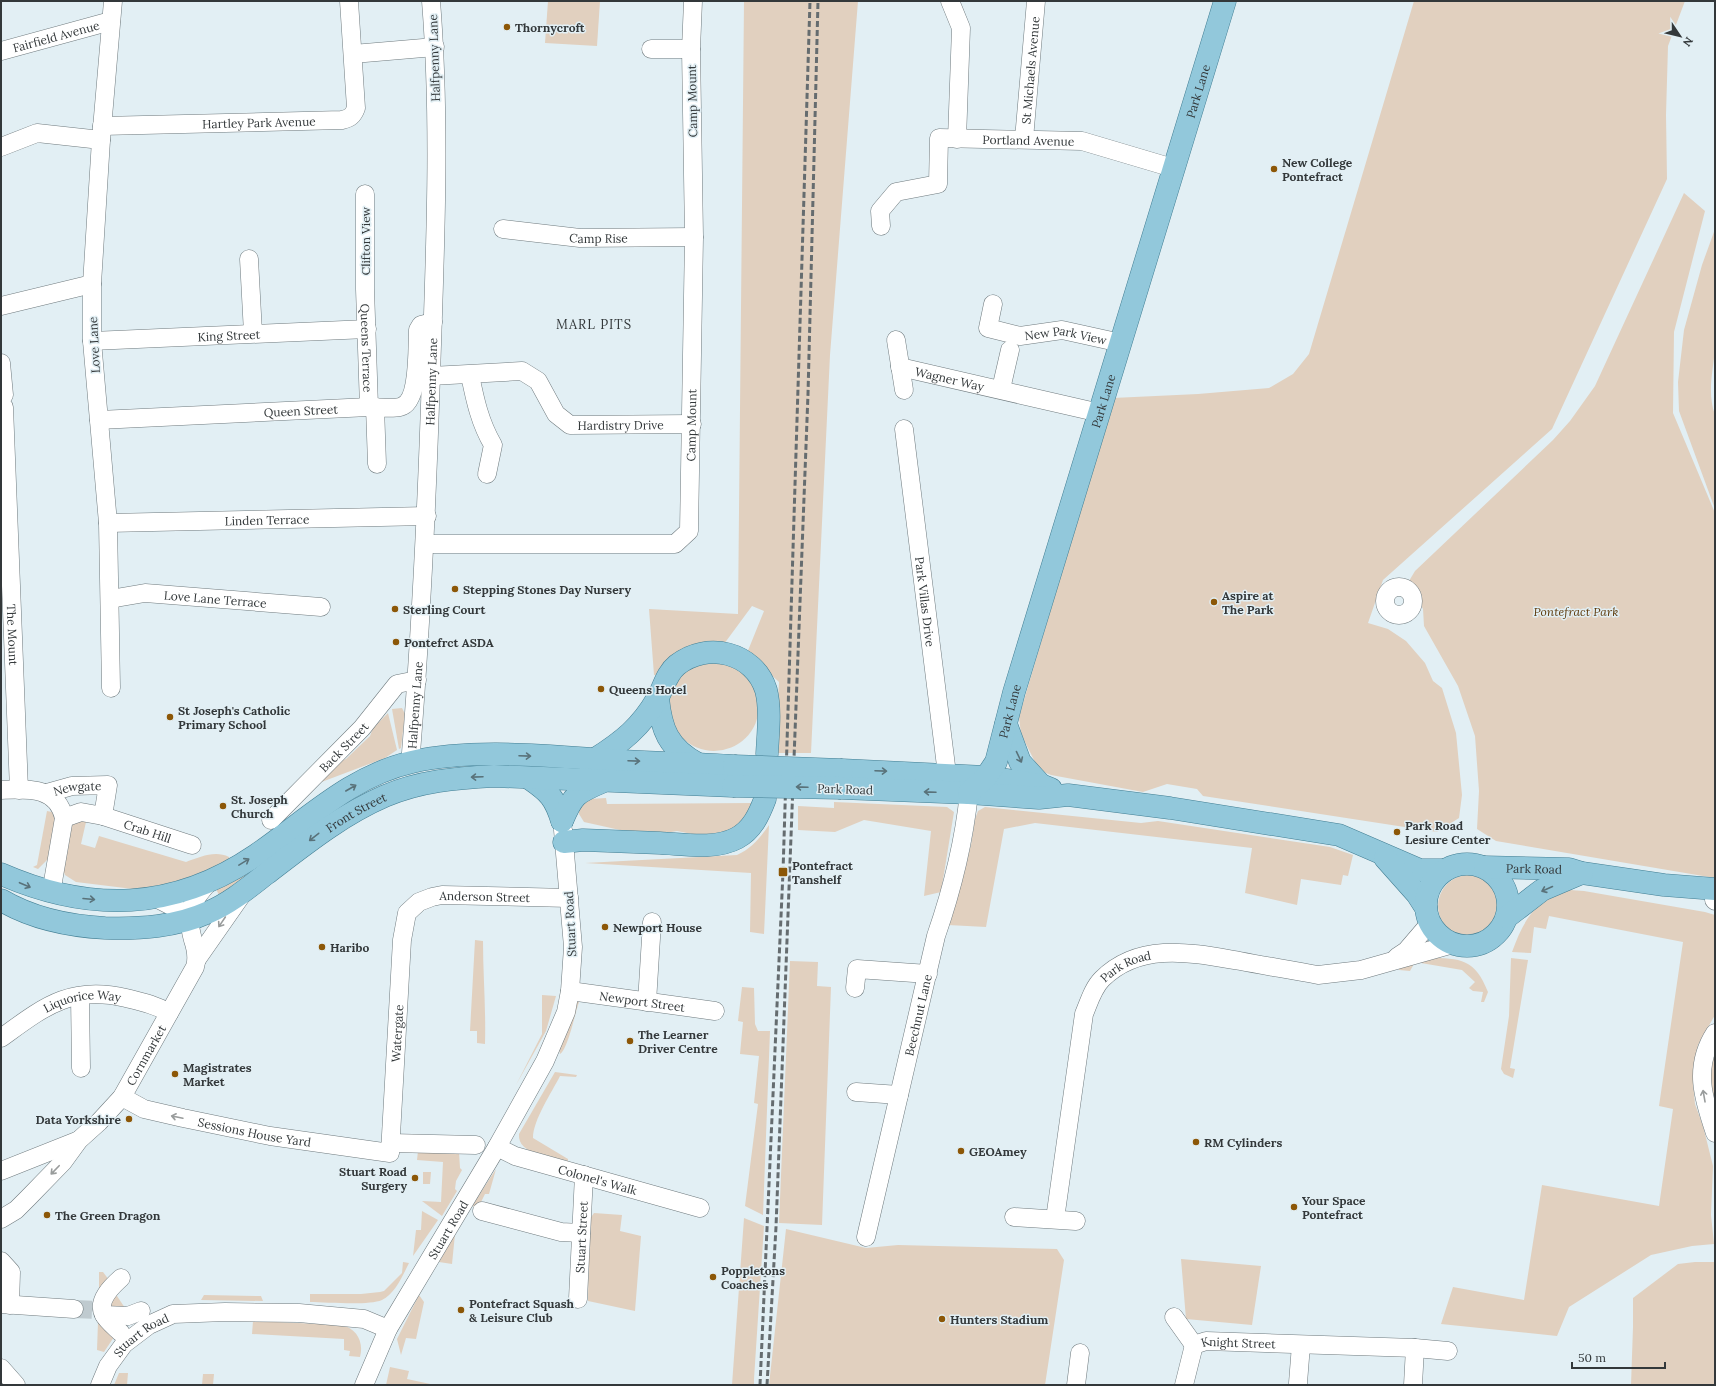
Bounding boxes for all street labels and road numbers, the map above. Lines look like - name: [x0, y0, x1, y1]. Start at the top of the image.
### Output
- street label: Halfpenny Lane: [425, 13, 443, 102]
- street label: St Michaels Avenue: [1018, 15, 1042, 125]
- street label: Fairfield Avenue: [11, 17, 102, 55]
- street label: Park Lane: [1182, 62, 1213, 120]
- street label: Camp Mount: [684, 64, 700, 137]
- street label: Hartley Park Avenue: [202, 113, 316, 131]
- street label: Portland Avenue: [982, 131, 1075, 148]
- street label: Clifton View: [358, 206, 373, 275]
- street label: Camp Rise: [568, 229, 628, 246]
- street label: Queens Terrace: [358, 303, 376, 393]
- street label: Love Lane: [85, 316, 103, 374]
- street label: New Park View: [1024, 322, 1109, 347]
- street label: King Street: [197, 326, 261, 344]
- street label: Halfpenny Lane: [422, 337, 440, 426]
- street label: Wagner Way: [914, 363, 986, 394]
- street label: Park Lane: [1088, 372, 1118, 430]
- street label: Camp Mount: [683, 388, 699, 462]
- street label: Queen Street: [263, 401, 339, 420]
- street label: Hardistry Drive: [577, 417, 664, 432]
- street label: Linden Terrace: [224, 511, 310, 528]
- street label: Park Villas Drive: [912, 556, 939, 648]
- street label: Love Lane Terrace: [163, 587, 268, 610]
- street label: The Mount: [4, 604, 22, 666]
- street label: Halfpenny Lane: [404, 660, 425, 749]
- street label: Park Lane: [995, 682, 1024, 740]
- street label: Back Street: [316, 719, 371, 775]
- street label: Newgate: [51, 778, 102, 798]
- street label: Park Road: [817, 781, 873, 797]
- street label: Front Street: [322, 789, 389, 835]
- street label: Crab Hill: [122, 816, 173, 845]
- street label: Park Road: [1506, 860, 1562, 876]
- street label: Anderson Street: [438, 887, 531, 905]
- street label: Stuart Road: [561, 891, 579, 957]
- street label: Park Road: [1096, 947, 1152, 985]
- street label: Beechnut Lane: [901, 972, 935, 1057]
- street label: Liquorice Way: [40, 987, 123, 1015]
- street label: Newport Street: [598, 988, 687, 1014]
- street label: Watergate: [388, 1004, 406, 1063]
- street label: Cornmarket: [123, 1022, 169, 1088]
- street label: Sessions House Yard: [197, 1114, 312, 1149]
- street label: Colonel's Walk: [556, 1161, 639, 1198]
- street label: Stuart Road: [424, 1197, 471, 1261]
- street label: Stuart Street: [572, 1200, 590, 1273]
- street label: Stuart Road: [110, 1310, 171, 1359]
- street label: Knight Street: [1199, 1333, 1276, 1351]

